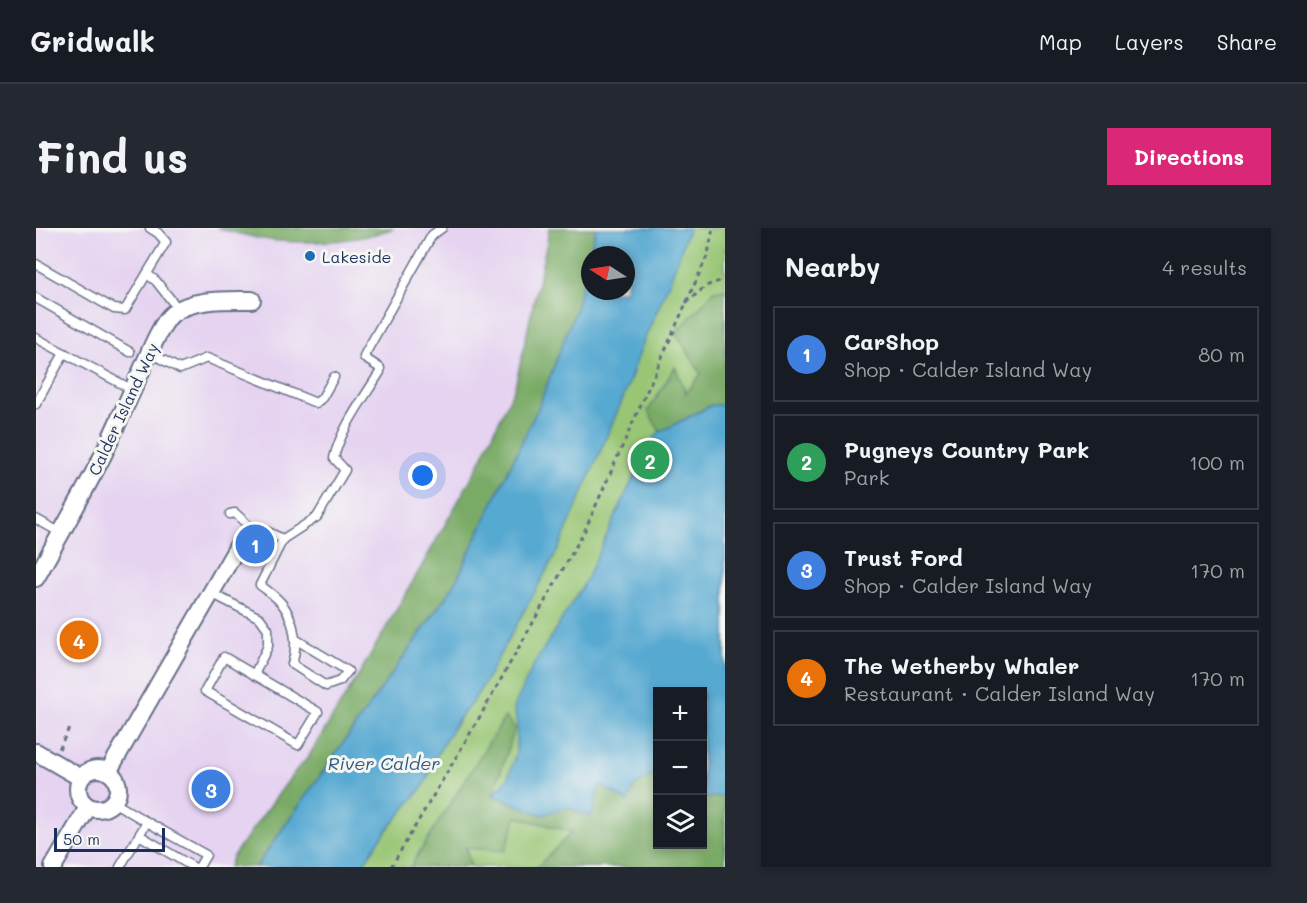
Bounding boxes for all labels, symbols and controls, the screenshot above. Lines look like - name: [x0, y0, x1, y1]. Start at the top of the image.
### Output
- text: Gridwalk: [30, 23, 155, 59]
- text: Map: [1039, 28, 1082, 55]
- text: Layers: [1115, 28, 1184, 55]
- text: Share: [1217, 28, 1277, 55]
- button: Directions: [1107, 128, 1271, 185]
- text: Find us: [36, 129, 188, 184]
- place label: Lakeside: [322, 246, 392, 267]
- north arrow: [581, 246, 635, 300]
- marker: Lakeside: [303, 249, 317, 263]
- text: Nearby: [785, 250, 880, 284]
- text: 4 results: [1162, 254, 1247, 280]
- text: CarShop: [844, 327, 939, 356]
- street label: Calder Island Way: [83, 339, 163, 479]
- text: 1: [802, 341, 811, 367]
- text: 80 m: [1198, 341, 1245, 367]
- text: Shop · Calder Island Way: [844, 356, 1092, 382]
- text: Pugneys Country Park: [844, 435, 1089, 464]
- pin: 2: [630, 438, 670, 482]
- text: 2: [801, 449, 812, 475]
- text: 100 m: [1189, 449, 1245, 475]
- your location: [408, 461, 437, 490]
- text: Park: [844, 464, 889, 490]
- pin: 1: [236, 522, 274, 566]
- text: Trust Ford: [844, 543, 963, 572]
- text: 3: [801, 557, 813, 583]
- text: 170 m: [1190, 557, 1245, 583]
- text: Shop · Calder Island Way: [844, 572, 1092, 598]
- pin: 4: [60, 618, 99, 662]
- text: The Wetherby Whaler: [844, 651, 1079, 680]
- text: 4: [800, 665, 813, 691]
- text: 170 m: [1190, 665, 1245, 691]
- text: Restaurant · Calder Island Way: [844, 680, 1155, 706]
- map controls: [653, 687, 707, 849]
- button: +: [653, 687, 707, 741]
- button: −: [653, 741, 707, 795]
- water label: River Calder: [328, 751, 440, 775]
- pin: 3: [192, 766, 231, 812]
- button: layers: [653, 795, 707, 849]
- scale bar: [54, 825, 165, 852]
- text: 50 m: [63, 828, 100, 849]

